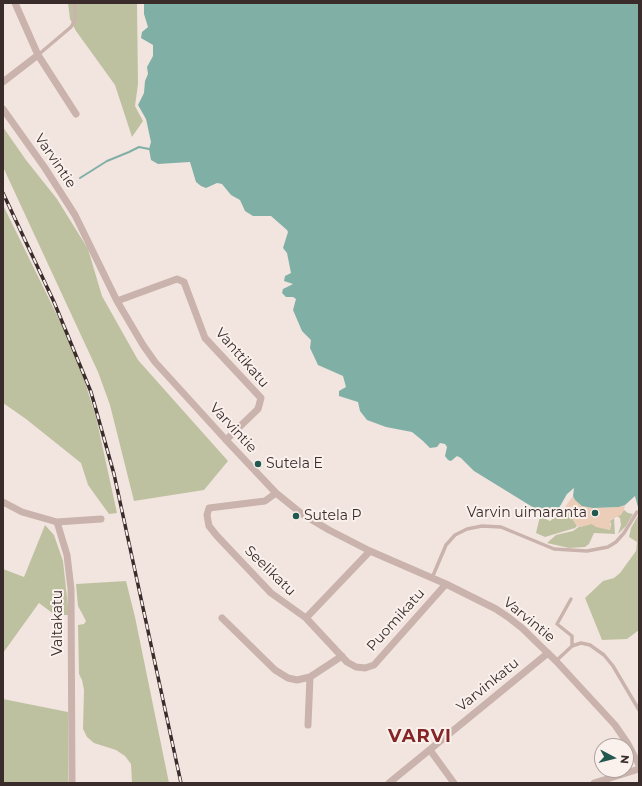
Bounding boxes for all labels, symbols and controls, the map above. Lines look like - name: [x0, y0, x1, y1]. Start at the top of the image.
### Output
- street label: Varvintie: [31, 131, 79, 191]
- street label: Vanttikatu: [212, 325, 272, 391]
- street label: Varvintie: [206, 400, 260, 456]
- place label: Sutela E: [266, 456, 323, 472]
- marker: Sutela E: [253, 459, 263, 469]
- place label: Varvin uimaranta: [467, 505, 587, 521]
- place label: Sutela P: [304, 508, 362, 524]
- marker: Varvin uimaranta: [590, 508, 600, 518]
- marker: Sutela P: [291, 511, 301, 521]
- street label: Seelikatu: [241, 543, 299, 599]
- street label: Puomikatu: [364, 585, 428, 655]
- street label: Valtakatu: [50, 590, 66, 656]
- street label: Varvintie: [500, 594, 558, 646]
- street label: Varvinkatu: [453, 655, 523, 715]
- district label: VARVI: [388, 726, 452, 748]
- north arrow: [594, 738, 634, 778]
- text: N: [617, 754, 632, 765]

